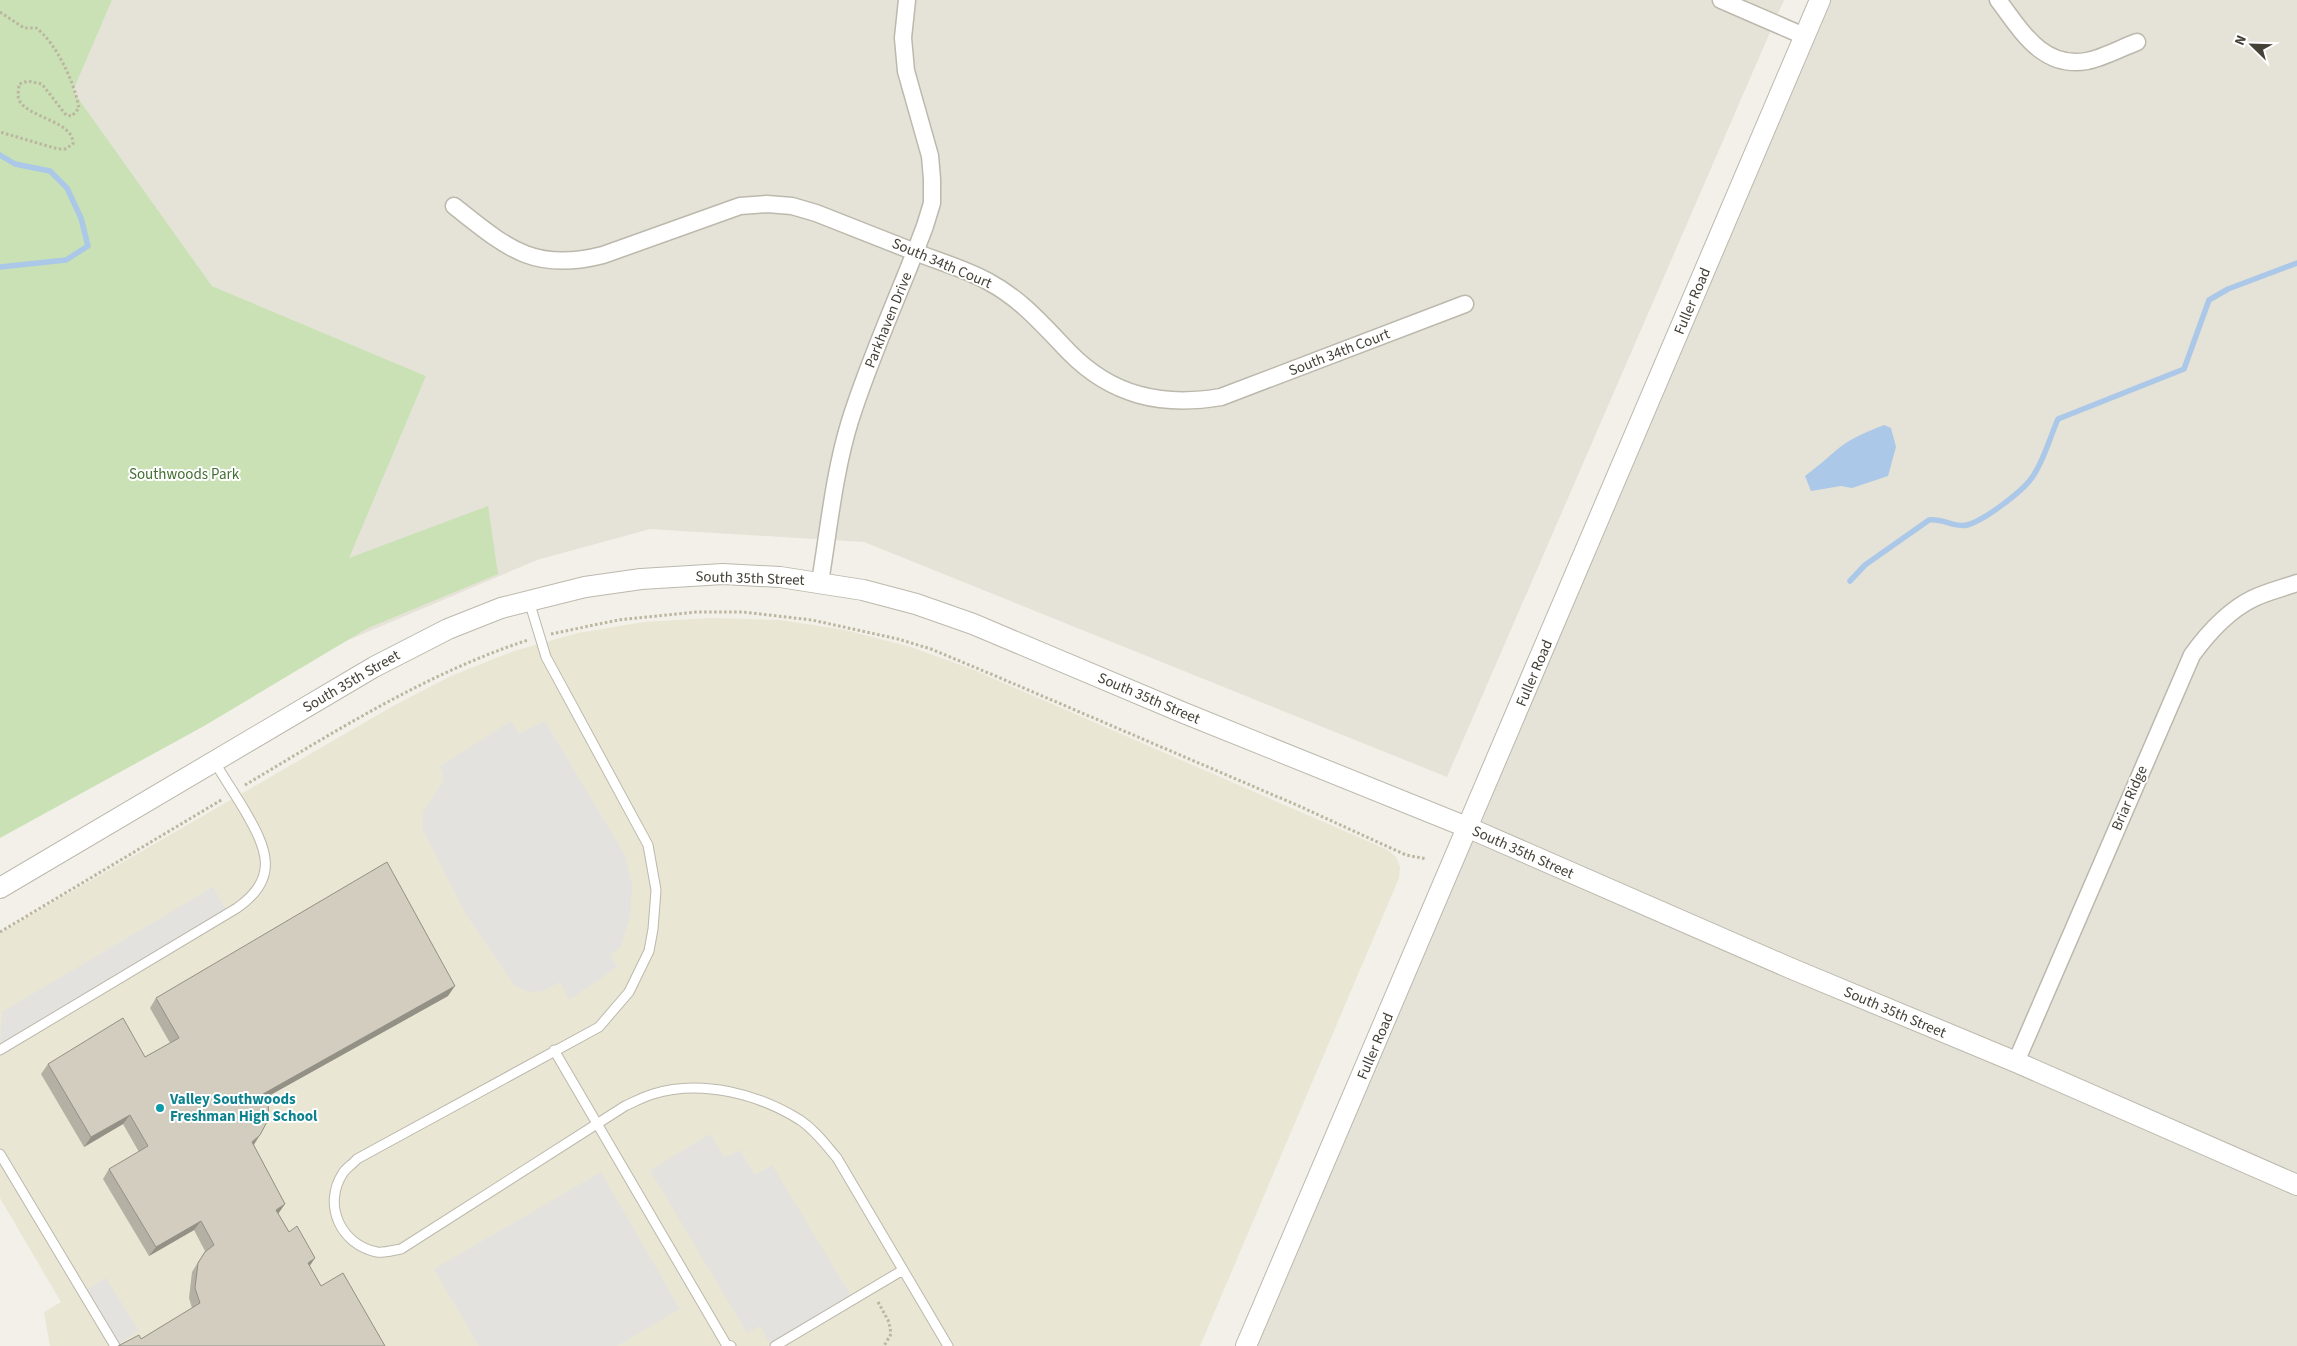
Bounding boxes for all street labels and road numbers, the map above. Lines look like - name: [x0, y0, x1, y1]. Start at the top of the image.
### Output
- street label: South 34th Court: [889, 233, 995, 294]
- street label: Fuller Road: [1669, 264, 1716, 338]
- street label: Parkhaven Drive: [860, 269, 917, 371]
- street label: South 34th Court: [1286, 324, 1393, 381]
- street label: South 35th Street: [695, 566, 805, 591]
- street label: Fuller Road: [1511, 636, 1558, 710]
- street label: South 35th Street: [299, 645, 404, 718]
- street label: South 35th Street: [1094, 667, 1203, 729]
- street label: Briar Ridge: [2106, 762, 2153, 834]
- street label: South 35th Street: [1469, 821, 1577, 884]
- street label: South 35th Street: [1840, 981, 1949, 1043]
- street label: Fuller Road: [1352, 1009, 1399, 1083]

